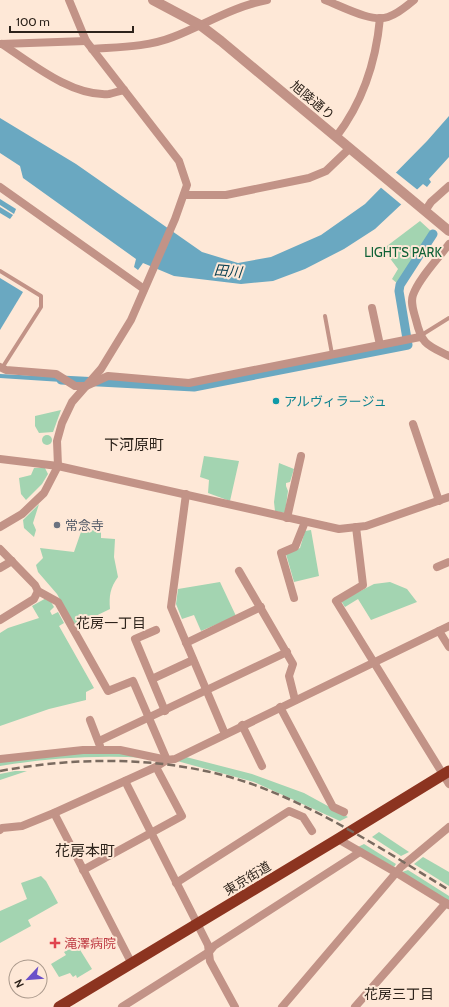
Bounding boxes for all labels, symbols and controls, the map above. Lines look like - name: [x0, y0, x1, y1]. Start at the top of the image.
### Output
- scale bar: [10, 8, 133, 34]
- text: 100 m: [16, 14, 50, 29]
- street label: 旭陵通り: [288, 77, 338, 123]
- park label: LIGHT'S PARK: [364, 244, 442, 260]
- water label: 田川: [213, 261, 245, 281]
- place label: アルヴィラージュ: [284, 393, 387, 409]
- marker: アルヴィラージュ: [271, 396, 281, 406]
- district label: 下河原町: [104, 436, 164, 454]
- place label: 常念寺: [65, 517, 104, 533]
- marker: 常念寺: [52, 520, 62, 530]
- district label: 花房一丁目: [76, 614, 146, 632]
- district label: 花房本町: [55, 842, 115, 860]
- street label: 東京街道: [221, 858, 273, 898]
- place label: 滝澤病院: [64, 935, 116, 951]
- marker: 滝澤病院: [49, 937, 61, 949]
- north arrow: [8, 959, 48, 999]
- text: N: [11, 977, 27, 990]
- district label: 花房三丁目: [364, 985, 434, 1003]

